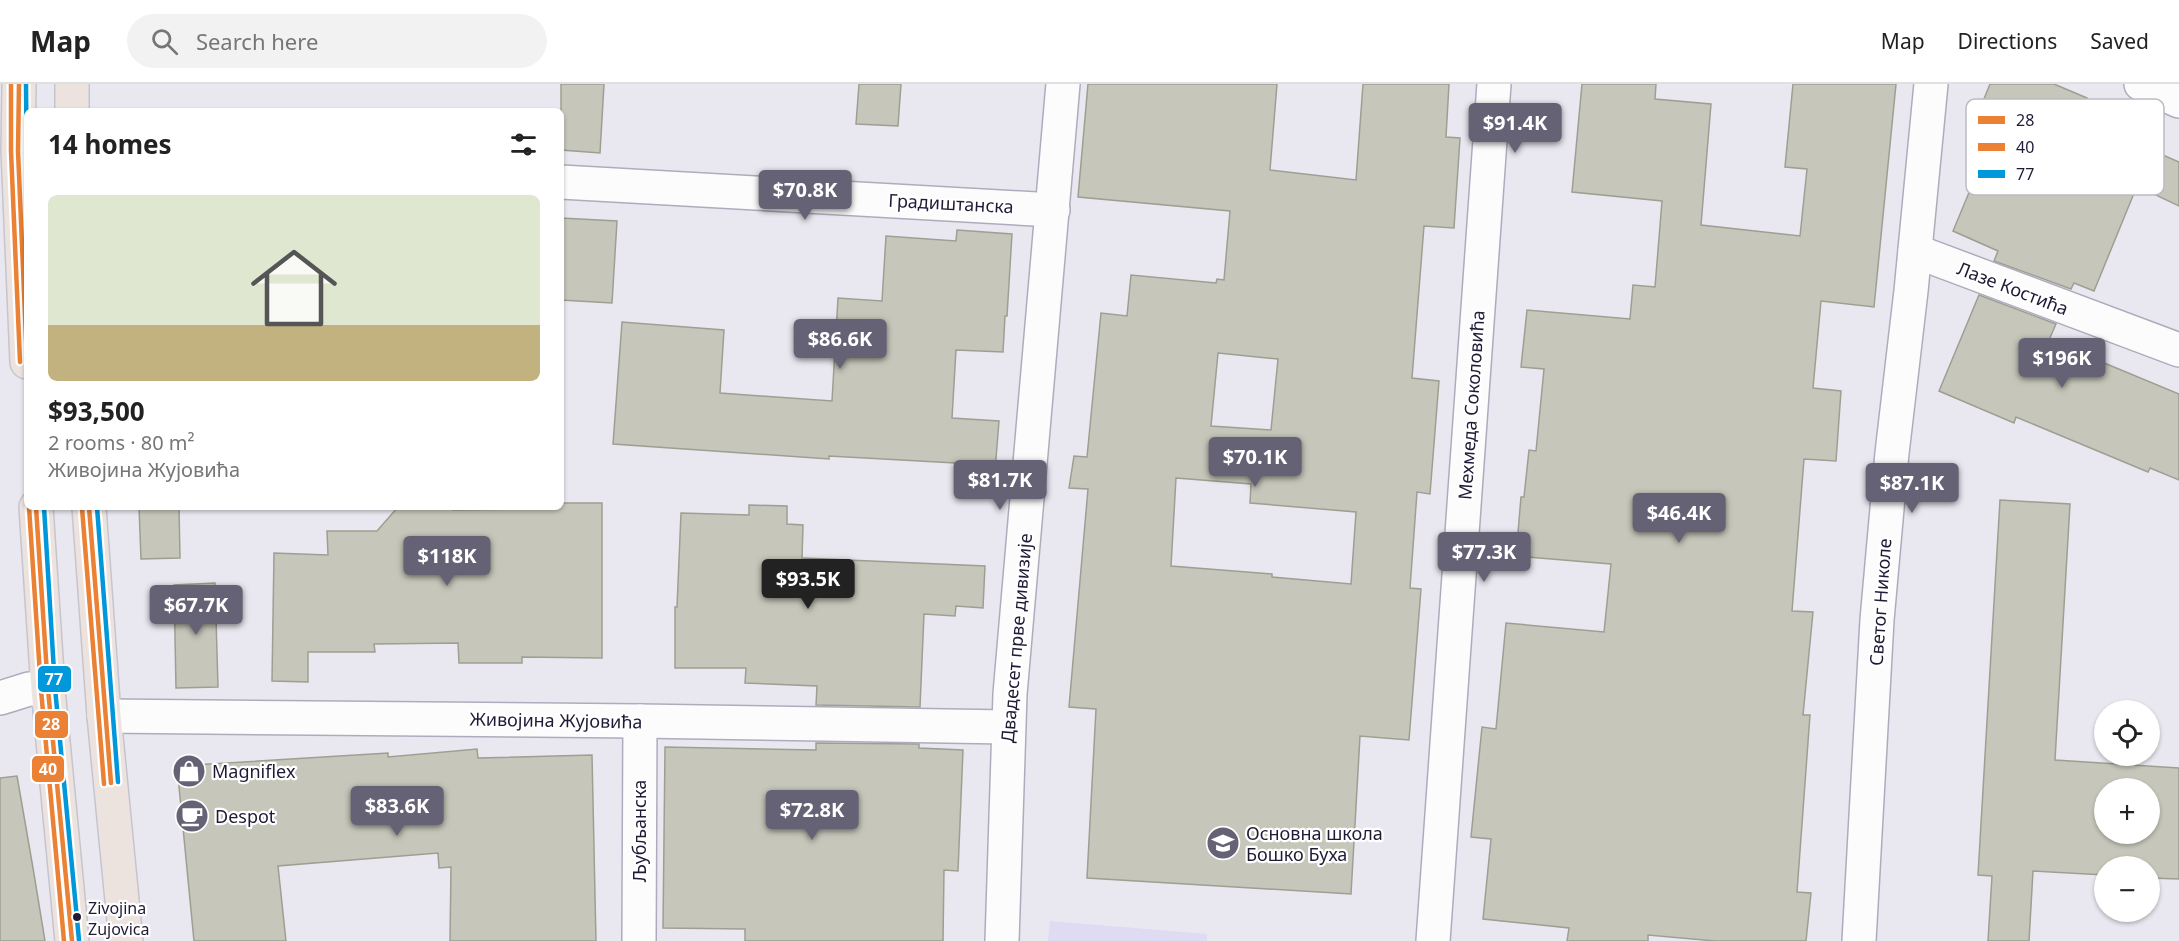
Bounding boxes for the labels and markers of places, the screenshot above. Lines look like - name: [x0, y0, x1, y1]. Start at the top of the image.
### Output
- pin: $91.4K: [1466, 103, 1564, 154]
- pin: $70.8K: [756, 170, 854, 221]
- pin: $86.6K: [791, 319, 889, 370]
- pin: $196K: [2020, 338, 2104, 389]
- pin: $70.1K: [1206, 437, 1304, 488]
- pin: $81.7K: [951, 460, 1049, 511]
- pin: $87.1K: [1863, 463, 1961, 514]
- pin: $46.4K: [1630, 493, 1728, 544]
- pin: $77.3K: [1435, 532, 1533, 583]
- pin: $118K: [405, 536, 489, 587]
- pin: $93.5K: [759, 559, 857, 610]
- pin: $67.7K: [147, 585, 245, 636]
- shop icon: Magniflex: [171, 753, 207, 789]
- place label: Magniflex: [212, 759, 296, 783]
- pin: $83.6K: [348, 786, 446, 837]
- pin: $72.8K: [763, 790, 861, 841]
- cafe icon: Despot: [174, 798, 210, 834]
- place label: Despot: [215, 804, 276, 828]
- place label: Основна школа Бошко Буха: [1246, 821, 1383, 866]
- school or university icon: Основна школа Бошко Буха: [1205, 825, 1241, 861]
- place label: Zivojina Zujovica: [88, 897, 149, 940]
- marker: Zivojina Zujovica: [71, 911, 83, 923]

